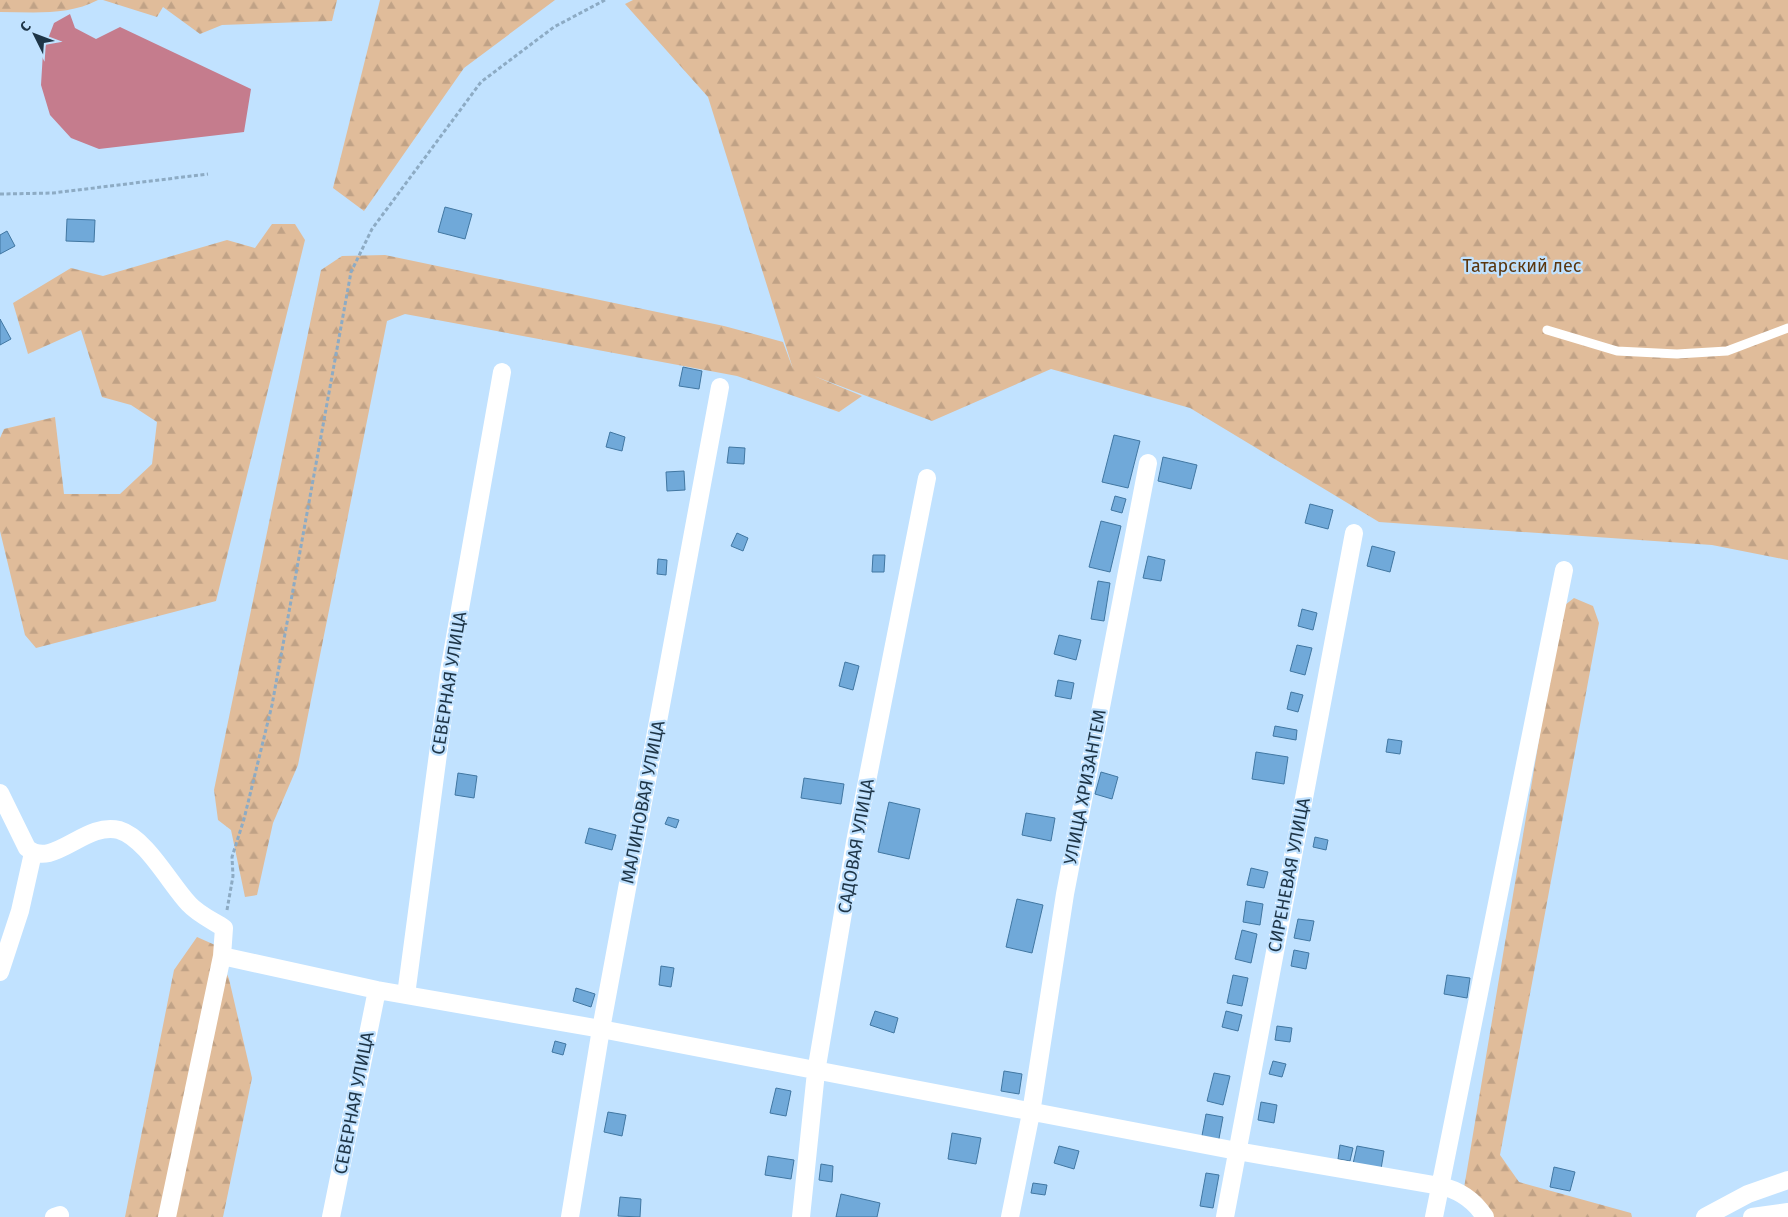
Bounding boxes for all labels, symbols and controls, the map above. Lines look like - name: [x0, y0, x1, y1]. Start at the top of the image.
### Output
- north arrow: [10, 10, 60, 60]
- text: С: [17, 18, 35, 35]
- park label: Татарский лес: [1463, 255, 1582, 277]
- street label: СЕВЕРНАЯ УЛИЦА: [427, 609, 471, 756]
- street label: УЛИЦА ХРИЗАНТЕМ: [1059, 707, 1111, 867]
- street label: МАЛИНОВАЯ УЛИЦА: [616, 718, 670, 885]
- street label: САДОВАЯ УЛИЦА: [833, 776, 879, 915]
- street label: СИРЕНЕВАЯ УЛИЦА: [1263, 795, 1315, 954]
- street label: СЕВЕРНАЯ УЛИЦА: [329, 1029, 379, 1176]

